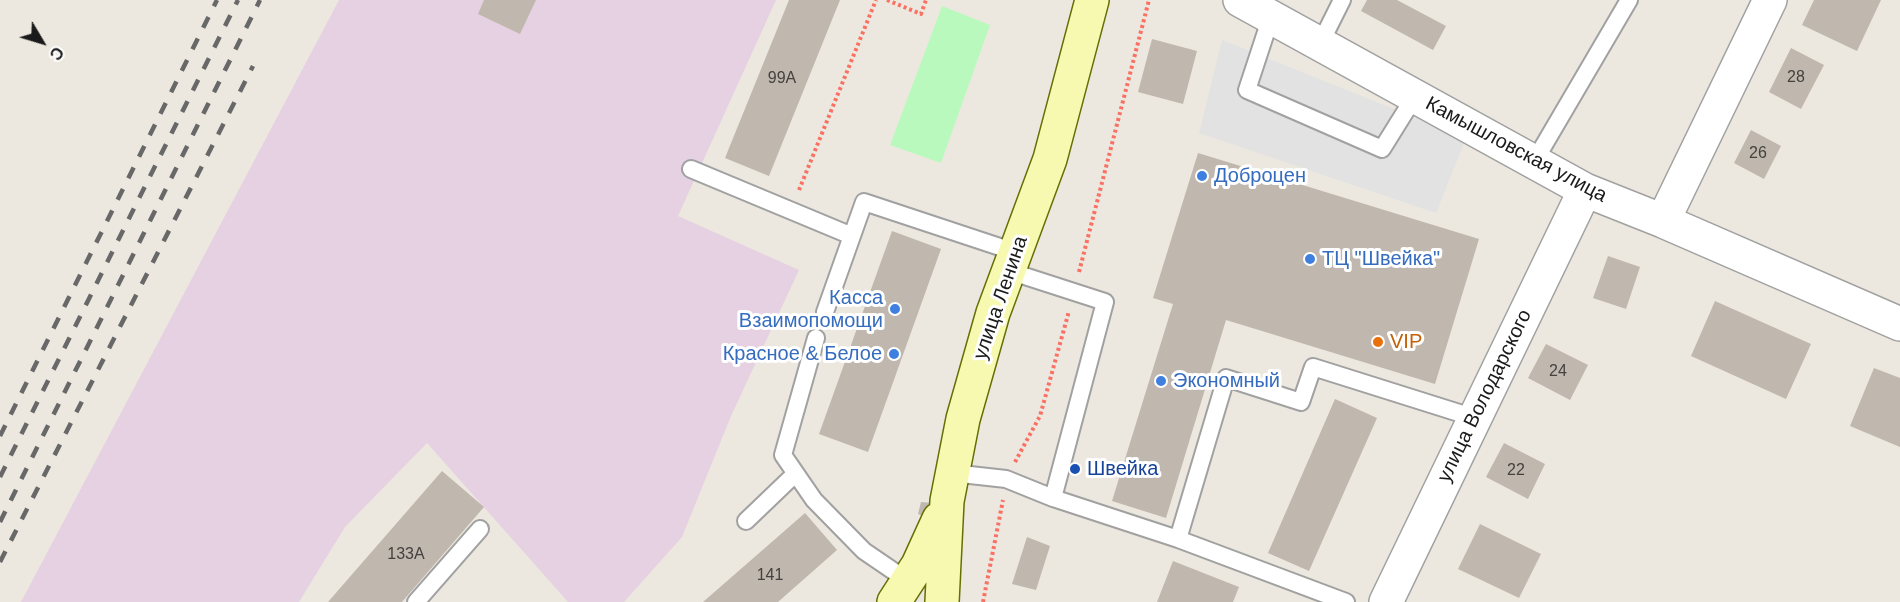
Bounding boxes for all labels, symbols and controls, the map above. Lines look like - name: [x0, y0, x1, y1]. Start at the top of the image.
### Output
- north arrow: [12, 12, 72, 72]
- text: С: [46, 44, 67, 63]
- house number: 28: [1787, 68, 1805, 88]
- house number: 99А: [768, 69, 796, 89]
- street label: Камышловская улица: [1421, 92, 1611, 208]
- house number: 26: [1749, 144, 1767, 164]
- place label: Доброцен: [1214, 164, 1306, 188]
- marker: Доброцен: [1195, 169, 1209, 183]
- street label: улица Ленина: [969, 233, 1033, 363]
- place label: ТЦ "Швейка": [1322, 247, 1440, 271]
- marker: ТЦ "Швейка": [1303, 252, 1317, 266]
- place label: Касса Взаимопомощи: [739, 286, 883, 333]
- marker: Касса Взаимопомощи: [888, 302, 902, 316]
- street label: улица Володарского: [1433, 306, 1537, 486]
- place label: VIP: [1390, 330, 1422, 354]
- marker: VIP: [1371, 335, 1385, 349]
- place label: Красное & Белое: [723, 342, 882, 366]
- marker: Красное & Белое: [887, 347, 901, 361]
- house number: 24: [1549, 362, 1567, 382]
- place label: Экономный: [1173, 369, 1280, 393]
- marker: Экономный: [1154, 374, 1168, 388]
- place label: Швейка: [1087, 457, 1158, 481]
- house number: 22: [1507, 461, 1525, 481]
- marker: Швейка: [1068, 462, 1082, 476]
- house number: 133А: [387, 545, 425, 565]
- house number: 141: [757, 566, 783, 586]

